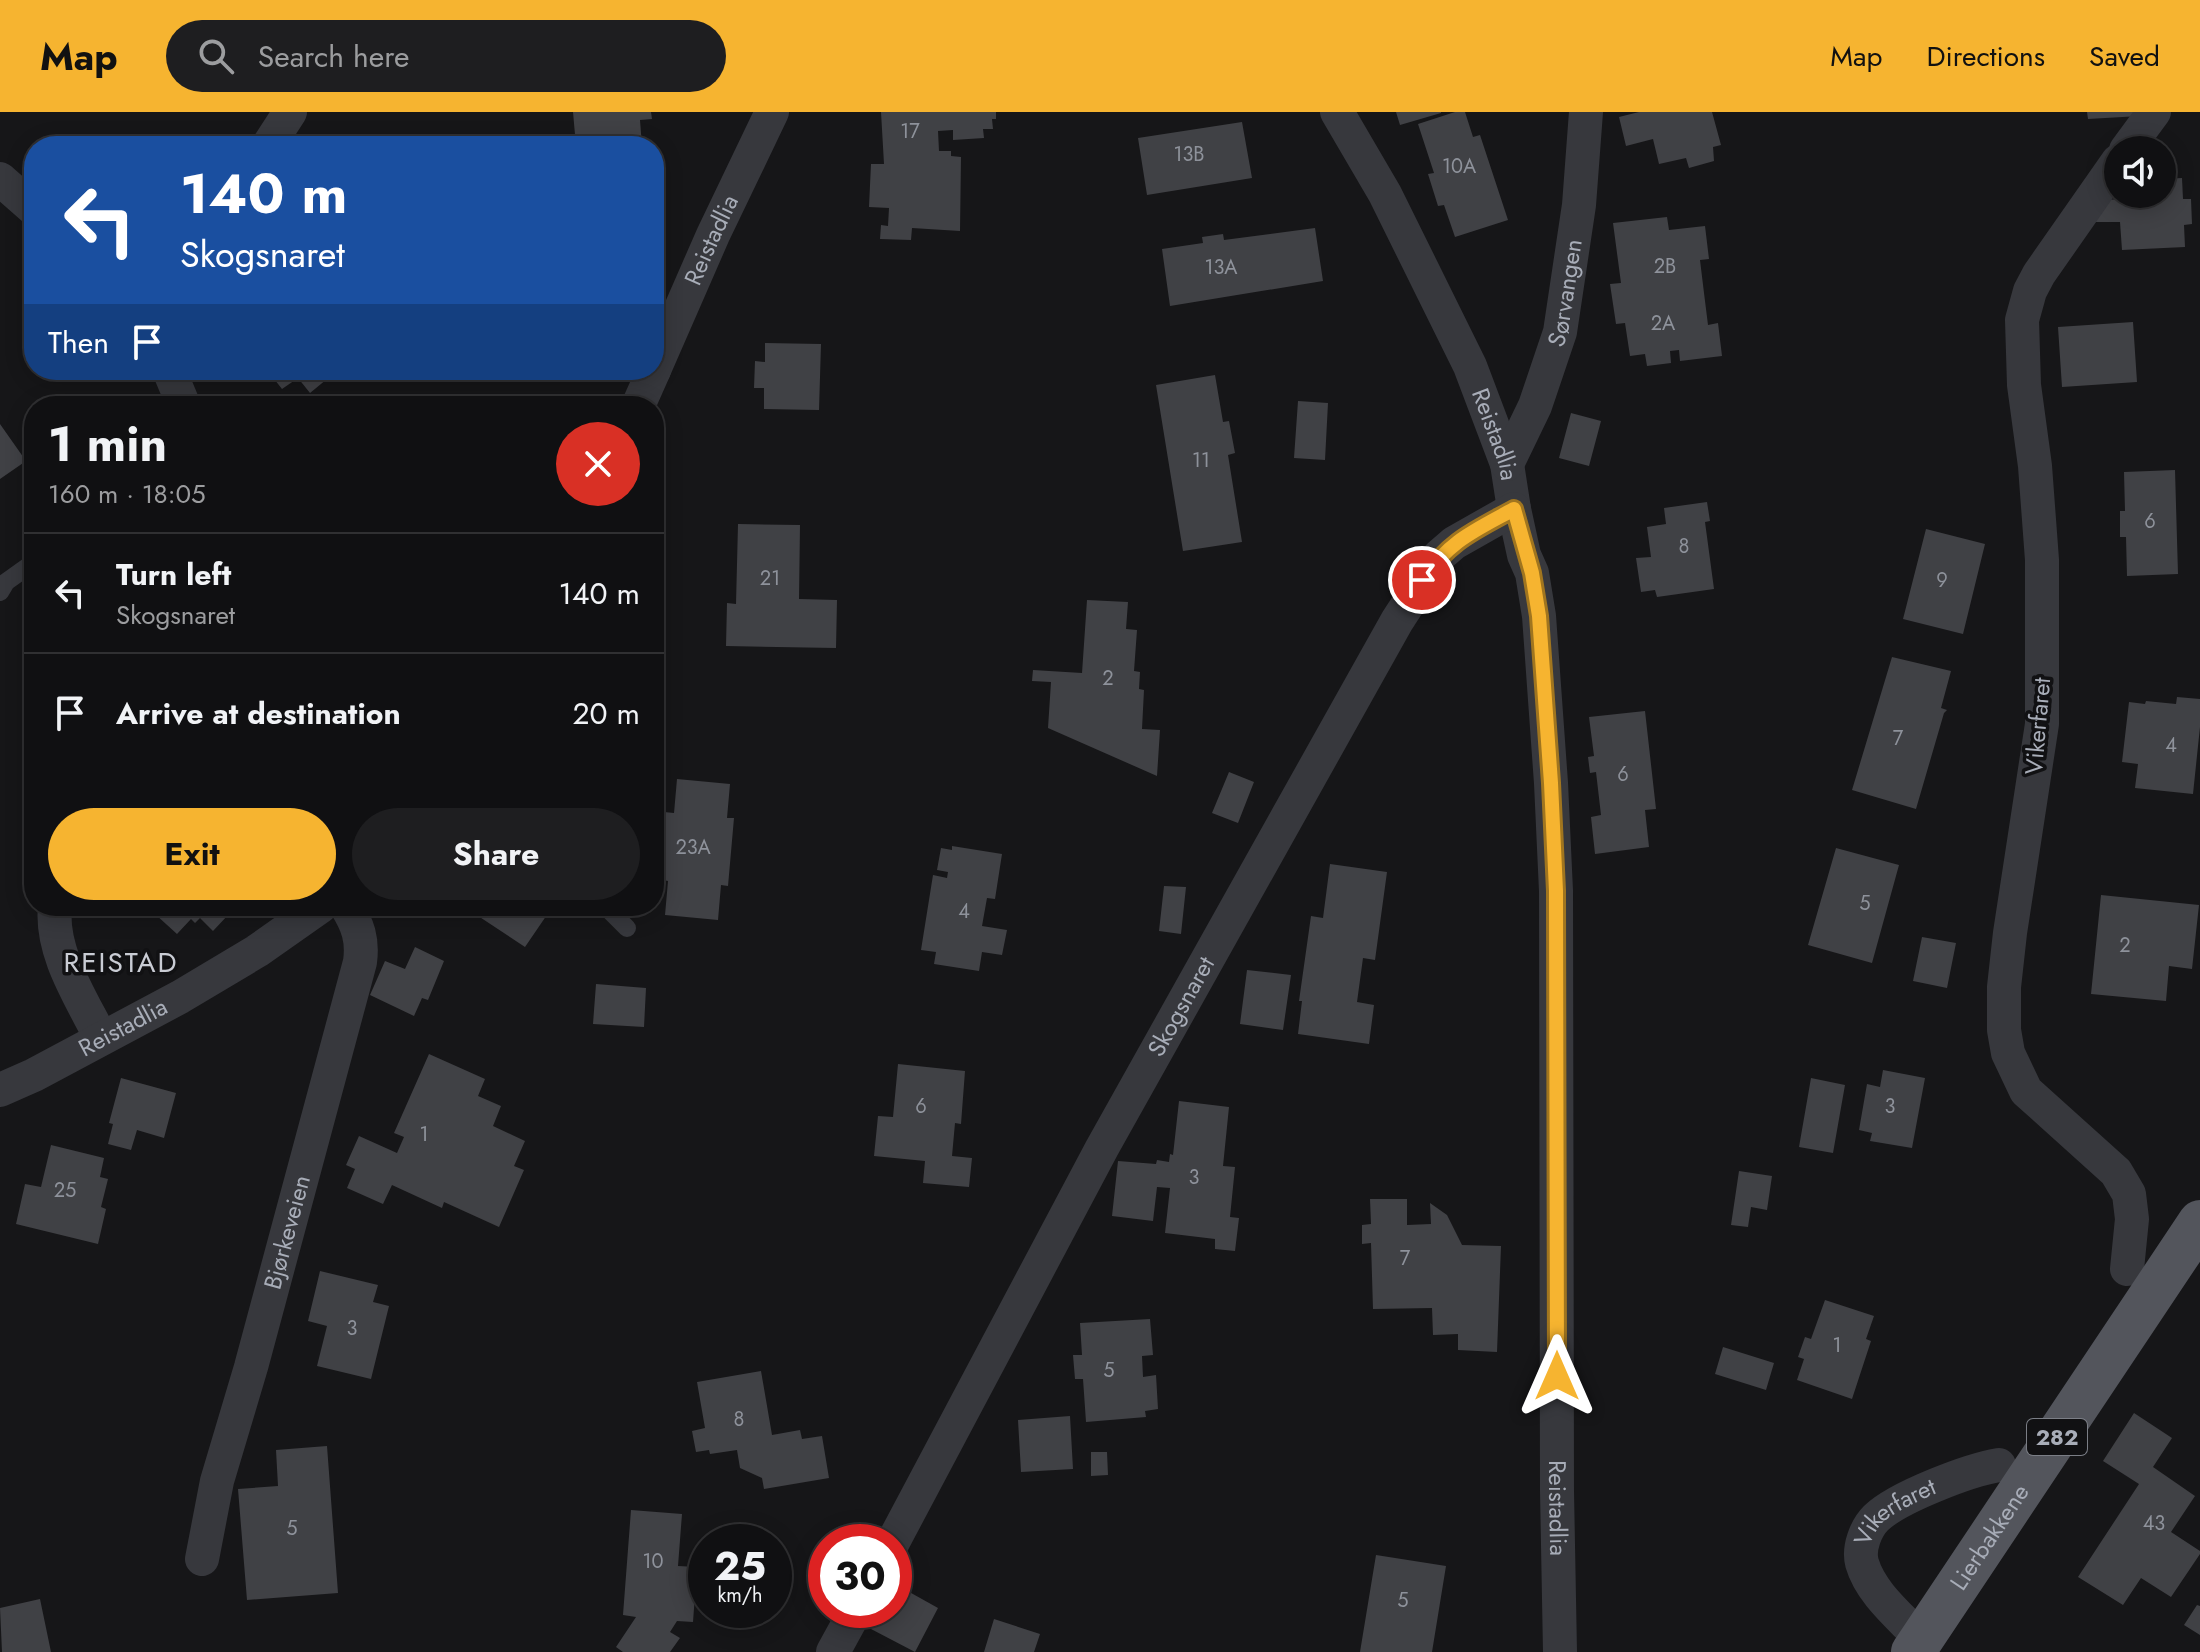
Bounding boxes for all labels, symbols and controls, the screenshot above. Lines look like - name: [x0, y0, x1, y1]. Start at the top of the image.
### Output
- search box: [166, 20, 726, 92]
- text: Map: [40, 29, 118, 84]
- icon: search: [194, 34, 238, 78]
- text: Search here: [258, 35, 410, 78]
- text: Map: [1830, 36, 1882, 77]
- text: Directions: [1926, 36, 2045, 77]
- text: Saved: [2089, 36, 2160, 77]
- house number: 17: [900, 117, 920, 146]
- map controls: [2104, 136, 2176, 208]
- button: sound: [2104, 136, 2176, 208]
- house number: 13B: [1173, 140, 1205, 169]
- house number: 10A: [1442, 152, 1477, 181]
- text: 140 m: [180, 153, 347, 234]
- icon: left: [48, 168, 152, 272]
- street label: Reistadlia: [675, 189, 747, 291]
- text: Skogsnaret: [180, 228, 345, 280]
- street label: Sørvangen: [1538, 237, 1591, 351]
- house number: 2B: [1654, 252, 1676, 281]
- house number: 13A: [1205, 253, 1238, 282]
- house number: 2A: [1651, 309, 1676, 338]
- icon: arrive: [125, 320, 169, 364]
- text: Then: [48, 321, 109, 364]
- street label: Reistadlia: [1463, 383, 1527, 483]
- text: 1 min: [48, 410, 167, 479]
- button: close: [556, 422, 640, 506]
- house number: 11: [1192, 446, 1210, 475]
- text: 160 m · 18:05: [48, 475, 206, 513]
- house number: 6: [2144, 507, 2156, 536]
- house number: 8: [1679, 532, 1689, 561]
- pin: [1388, 546, 1456, 614]
- text: Turn left: [116, 553, 231, 596]
- icon: arrive: [1400, 558, 1444, 602]
- house number: 21: [760, 564, 780, 593]
- house number: 9: [1936, 566, 1948, 595]
- icon: left: [48, 571, 92, 615]
- text: 140 m: [559, 572, 640, 615]
- text: Skogsnaret: [116, 596, 235, 634]
- house number: 2: [1102, 664, 1114, 693]
- street label: Vikerfaret: [2016, 676, 2059, 776]
- icon: arrive: [48, 691, 92, 735]
- text: Arrive at destination: [116, 692, 401, 735]
- text: 20 m: [573, 692, 640, 735]
- house number: 7: [1893, 724, 1904, 753]
- house number: 4: [2165, 731, 2177, 760]
- house number: 6: [1617, 760, 1629, 789]
- button: Exit: [48, 808, 336, 900]
- button: Share: [352, 808, 640, 900]
- house number: 23A: [675, 833, 711, 862]
- house number: 5: [1859, 889, 1871, 918]
- house number: 4: [958, 897, 970, 926]
- house number: 2: [2119, 931, 2131, 960]
- district label: REISTAD: [63, 942, 179, 983]
- street label: Skogsnaret: [1139, 950, 1223, 1063]
- street label: Reistadlia: [72, 989, 173, 1065]
- house number: 6: [915, 1092, 927, 1121]
- house number: 3: [1885, 1092, 1896, 1121]
- house number: 1: [420, 1120, 429, 1149]
- house number: 3: [1189, 1163, 1200, 1192]
- street label: Bjørkeveien: [255, 1171, 319, 1293]
- house number: 25: [54, 1176, 76, 1205]
- house number: 7: [1400, 1244, 1411, 1273]
- house number: 3: [347, 1314, 358, 1343]
- house number: 1: [1833, 1331, 1842, 1360]
- position arrow: [1515, 1334, 1599, 1418]
- house number: 5: [1103, 1356, 1115, 1385]
- house number: 8: [734, 1405, 744, 1434]
- road number: 282: [2027, 1419, 2087, 1455]
- street label: Reistadlia: [1540, 1460, 1576, 1556]
- street label: Vikerfaret: [1845, 1469, 1941, 1550]
- street label: Lierbakkene: [1941, 1477, 2037, 1597]
- house number: 43: [2143, 1509, 2165, 1538]
- house number: 5: [286, 1514, 298, 1543]
- speed limit sign: 30: [808, 1524, 912, 1628]
- text: 25: [714, 1537, 766, 1595]
- house number: 10: [643, 1547, 664, 1576]
- text: km/h: [717, 1581, 763, 1610]
- house number: 5: [1397, 1586, 1409, 1615]

